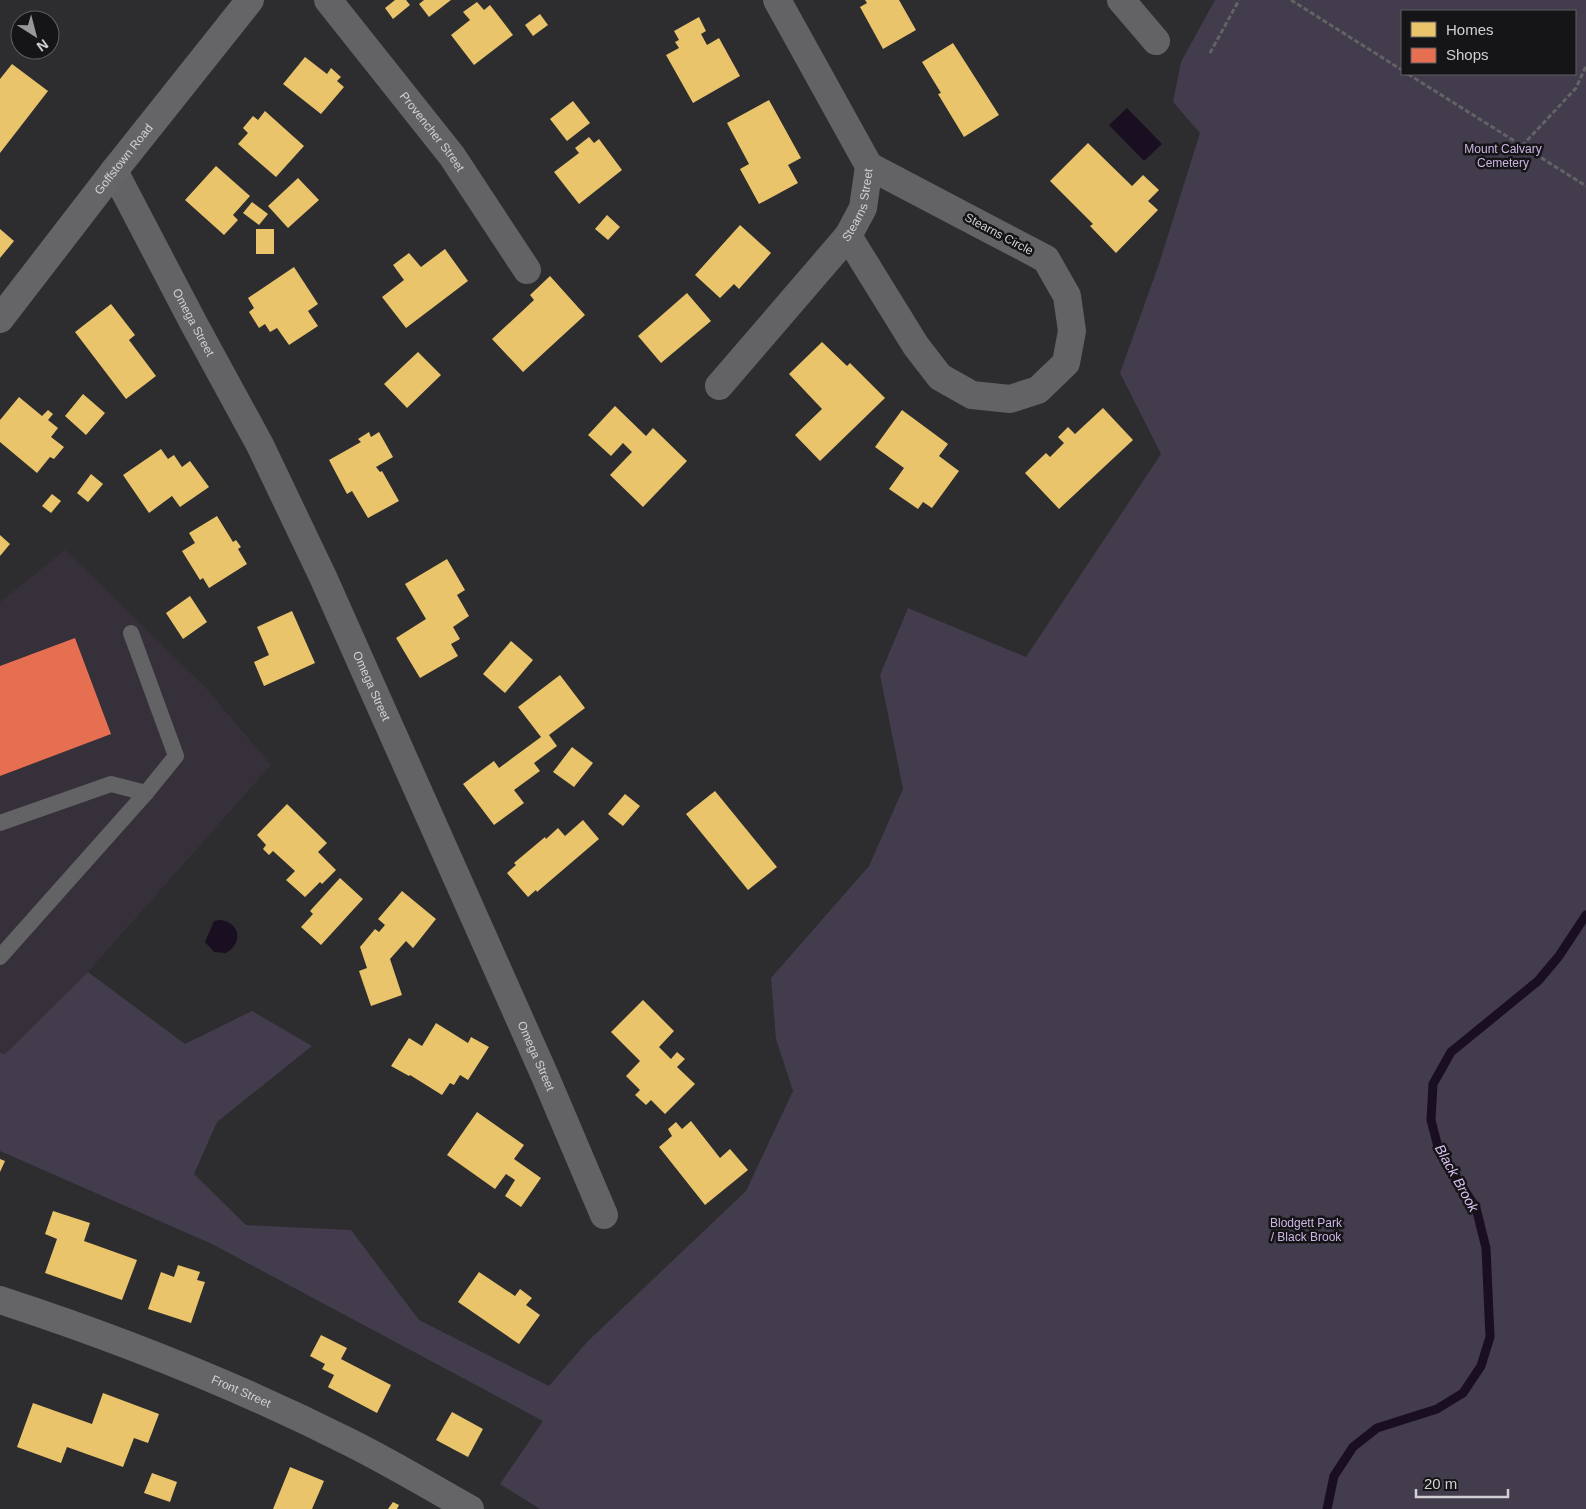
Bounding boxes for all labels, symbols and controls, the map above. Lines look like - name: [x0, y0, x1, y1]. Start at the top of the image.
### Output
- north arrow: [10, 10, 60, 60]
- legend: [1401, 10, 1576, 75]
- text: Homes: [1446, 21, 1494, 38]
- text: N: [34, 36, 51, 55]
- text: Shops: [1446, 46, 1489, 63]
- street label: Provencher Street: [397, 89, 468, 175]
- street label: Goffstown Road: [91, 121, 156, 197]
- park label: Mount Calvary Cemetery: [1464, 142, 1542, 170]
- street label: Stearns Street: [839, 167, 876, 245]
- street label: Stearns Circle: [962, 210, 1036, 258]
- street label: Omega Street: [170, 286, 218, 359]
- street label: Omega Street: [350, 649, 393, 724]
- street label: Omega Street: [514, 1019, 558, 1094]
- water label: Black Brook: [1432, 1141, 1483, 1215]
- park label: Blodgett Park / Black Brook: [1270, 1216, 1343, 1244]
- street label: Front Street: [209, 1372, 274, 1411]
- scale bar: [1416, 1466, 1508, 1498]
- text: 20 m: [1424, 1475, 1457, 1492]

